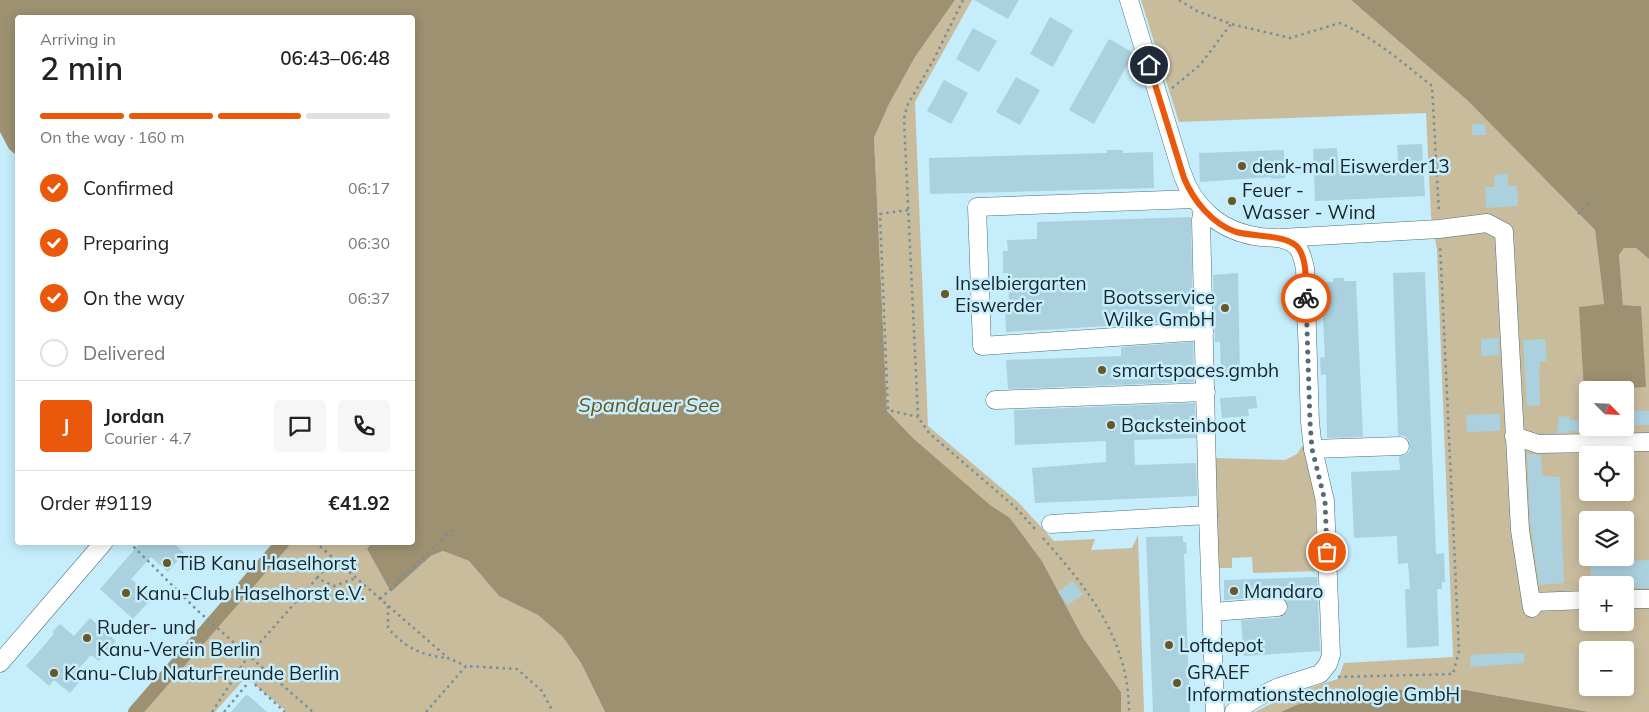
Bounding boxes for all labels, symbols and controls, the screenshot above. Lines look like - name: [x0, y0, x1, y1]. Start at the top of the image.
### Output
- text: Arriving in: [40, 29, 116, 49]
- pin: [1128, 44, 1170, 86]
- text: 06:43–06:48: [280, 46, 390, 70]
- text: 2 min: [40, 48, 123, 88]
- icon: home: [1135, 51, 1163, 79]
- text: On the way · 160 m: [40, 127, 185, 147]
- place label: denk-mal Eiswerder13: [1252, 154, 1450, 178]
- marker: denk-mal Eiswerder13: [1236, 160, 1248, 172]
- icon: check: [40, 174, 68, 202]
- text: Confirmed: [83, 176, 174, 200]
- text: 06:17: [348, 178, 390, 198]
- place label: Feuer - Wasser - Wind: [1242, 178, 1376, 224]
- marker: Feuer - Wasser - Wind: [1226, 195, 1238, 207]
- icon: check: [40, 229, 68, 257]
- text: Preparing: [83, 231, 169, 255]
- text: 06:30: [348, 233, 390, 253]
- place label: Inselbiergarten Eiswerder: [955, 271, 1087, 317]
- courier: [1281, 273, 1331, 323]
- icon: check: [40, 284, 68, 312]
- icon: bike: [1292, 284, 1320, 312]
- place label: Bootsservice Wilke GmbH: [1103, 285, 1215, 331]
- text: On the way: [83, 286, 185, 310]
- text: 06:37: [348, 288, 390, 308]
- marker: Inselbiergarten Eiswerder: [939, 288, 951, 300]
- marker: Bootsservice Wilke GmbH: [1219, 302, 1231, 314]
- text: Delivered: [83, 341, 165, 365]
- place label: smartspaces.gmbh: [1112, 358, 1279, 382]
- marker: smartspaces.gmbh: [1096, 364, 1108, 376]
- north arrow: [1579, 381, 1634, 436]
- map controls: [1579, 381, 1634, 696]
- water label: Spandauer See: [578, 392, 720, 417]
- button: chat: [274, 400, 326, 452]
- button: phone: [338, 400, 390, 452]
- text: Jordan: [104, 404, 164, 428]
- place label: Backsteinboot: [1121, 413, 1246, 437]
- text: J: [63, 414, 69, 438]
- marker: Backsteinboot: [1105, 419, 1117, 431]
- text: Courier · 4.7: [104, 428, 192, 448]
- button: locate: [1579, 446, 1634, 501]
- text: Order #9119: [40, 491, 152, 515]
- text: €41.92: [328, 491, 390, 515]
- button: layers: [1579, 511, 1634, 566]
- pin: [1306, 531, 1348, 573]
- icon: bag: [1313, 538, 1341, 566]
- place label: TiB Kanu Haselhorst: [177, 551, 357, 575]
- marker: TiB Kanu Haselhorst: [161, 557, 173, 569]
- button: +: [1579, 576, 1634, 631]
- place label: Mandaro: [1244, 579, 1323, 603]
- place label: Kanu-Club Haselhorst e.V.: [136, 581, 365, 605]
- marker: Mandaro: [1228, 585, 1240, 597]
- marker: Kanu-Club Haselhorst e.V.: [120, 587, 132, 599]
- place label: Ruder- und Kanu-Verein Berlin: [97, 615, 260, 661]
- marker: Ruder- und Kanu-Verein Berlin: [81, 632, 93, 644]
- place label: Loftdepot: [1179, 633, 1263, 657]
- marker: Loftdepot: [1163, 639, 1175, 651]
- button: −: [1579, 641, 1634, 696]
- place label: GRAEF Informationstechnologie GmbH: [1187, 660, 1460, 706]
- place label: Kanu-Club NaturFreunde Berlin: [64, 661, 339, 685]
- marker: Kanu-Club NaturFreunde Berlin: [48, 667, 60, 679]
- marker: GRAEF Informationstechnologie GmbH: [1171, 677, 1183, 689]

